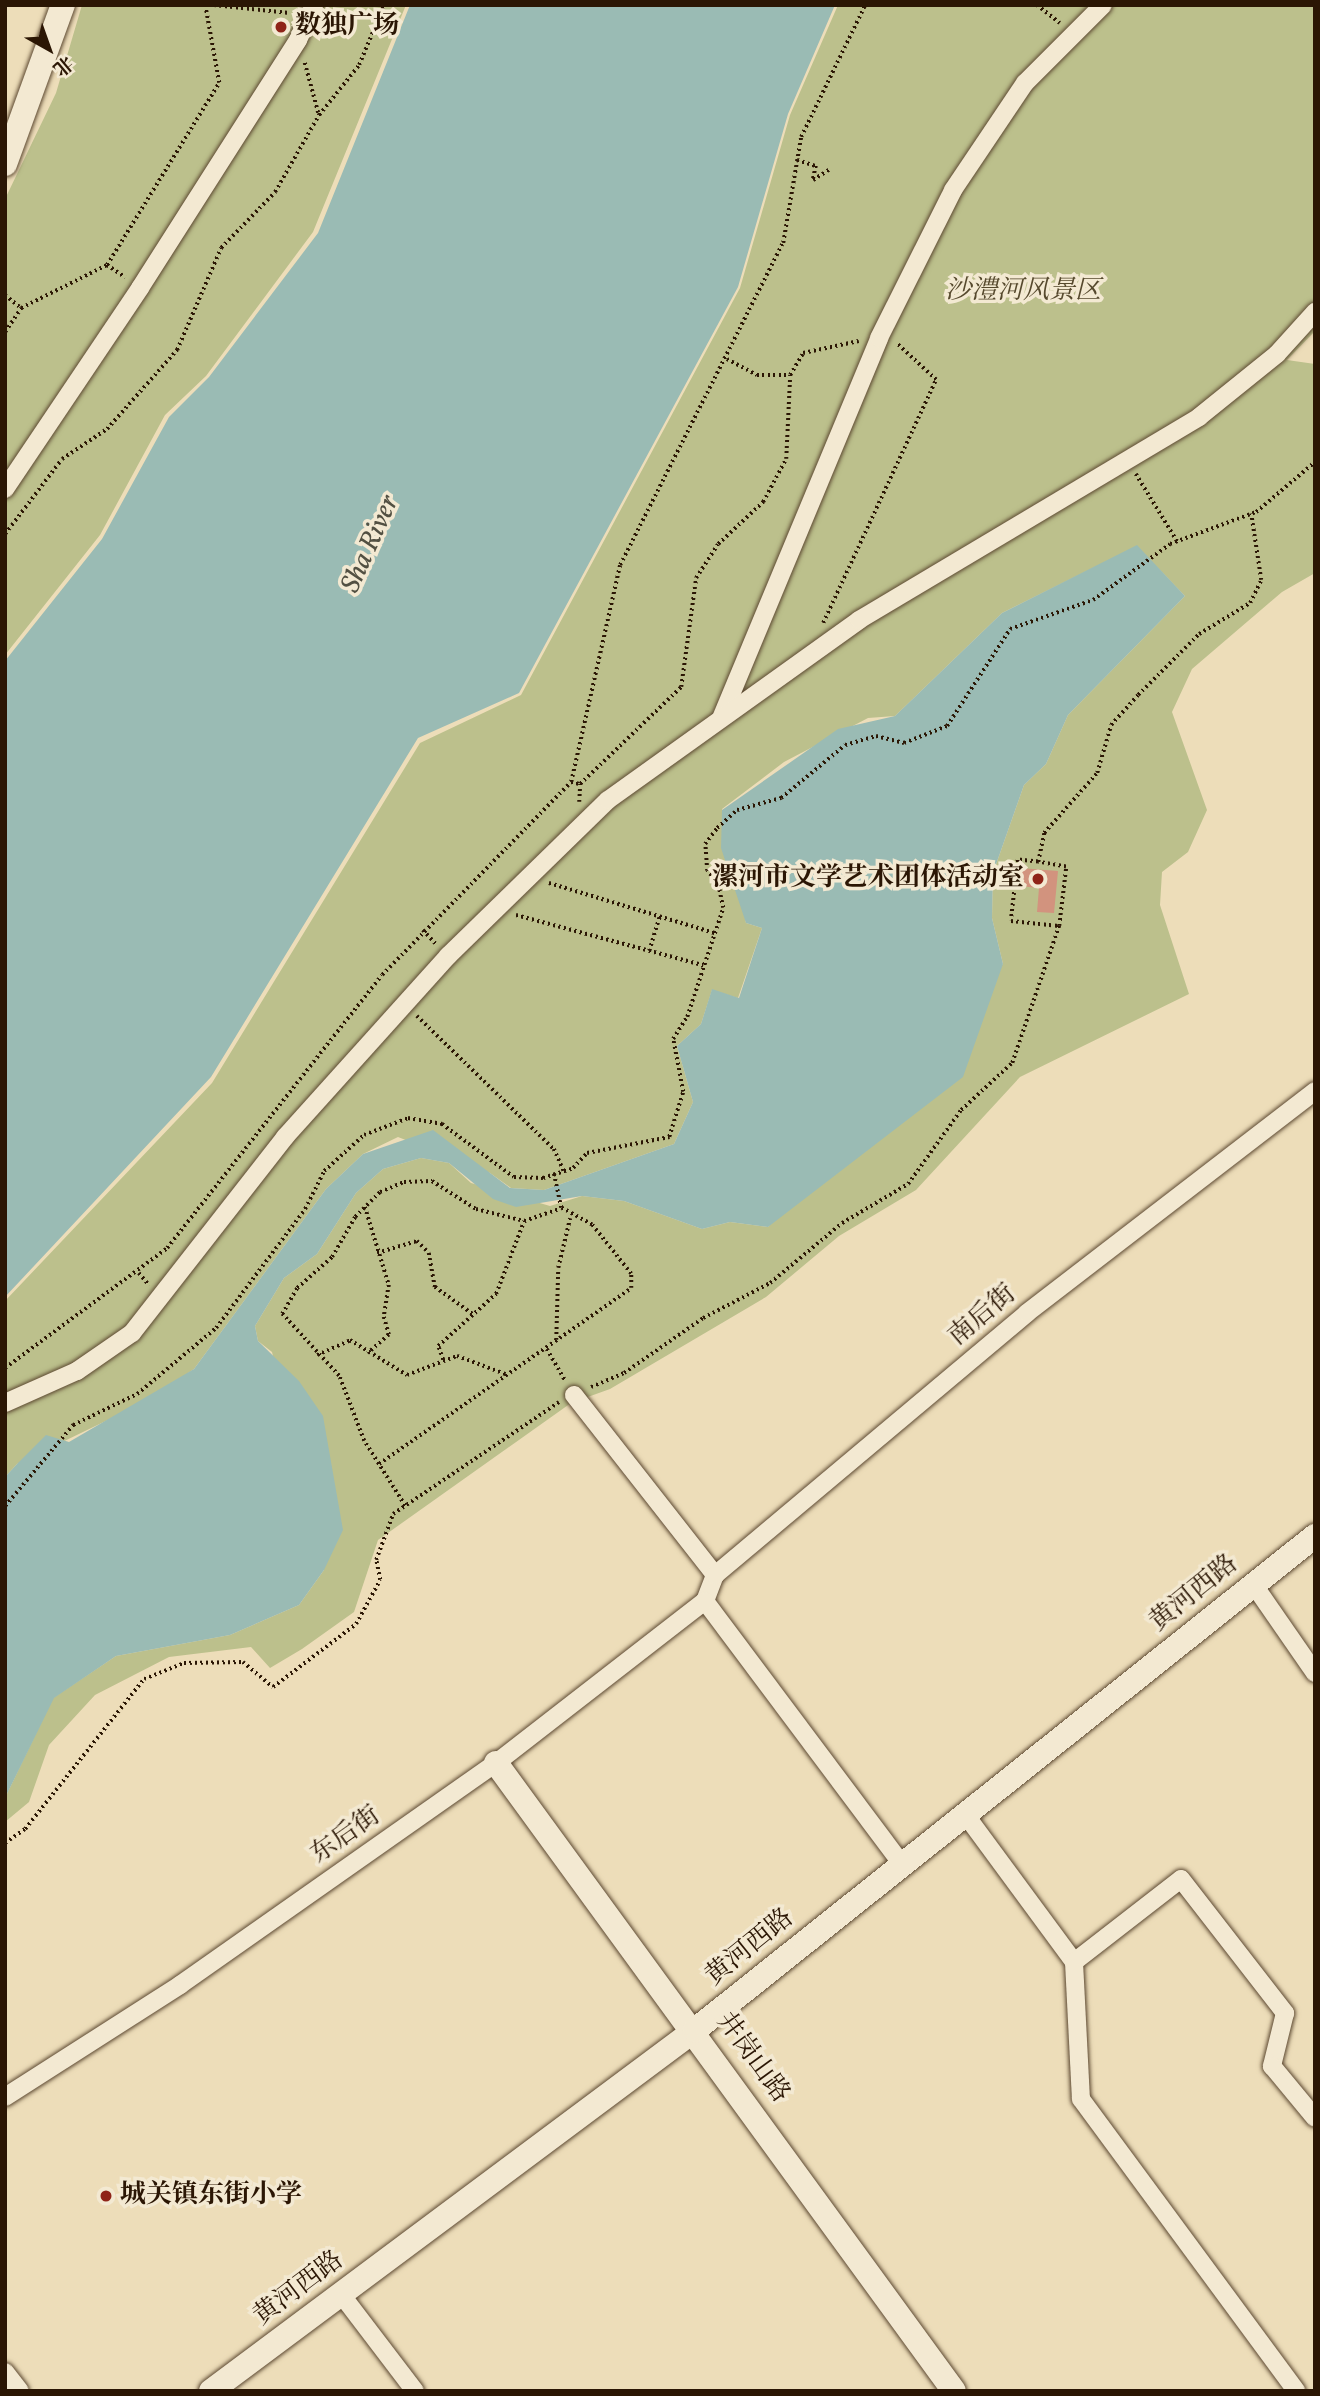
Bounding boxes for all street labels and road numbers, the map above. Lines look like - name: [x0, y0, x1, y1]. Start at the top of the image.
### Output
- street label: 南后街: [943, 1279, 1023, 1353]
- street label: 黄河西路: [1144, 1549, 1244, 1639]
- street label: 东后街: [305, 1801, 387, 1871]
- street label: 黄河西路: [700, 1903, 800, 1993]
- street label: 井岗山路: [709, 2007, 795, 2109]
- street label: 黄河西路: [248, 2245, 350, 2333]

